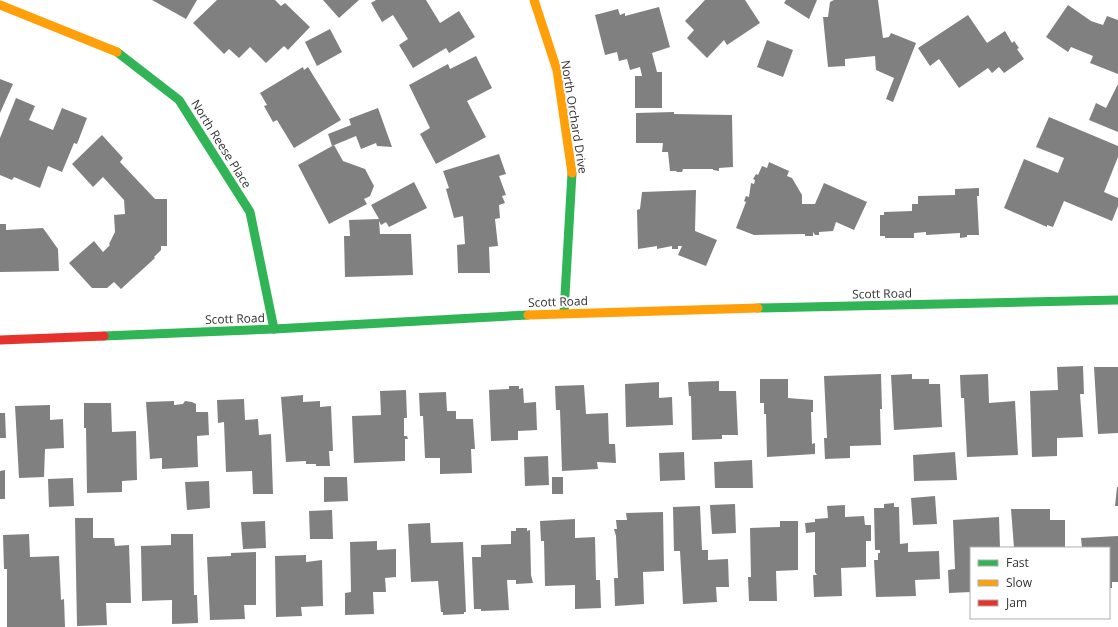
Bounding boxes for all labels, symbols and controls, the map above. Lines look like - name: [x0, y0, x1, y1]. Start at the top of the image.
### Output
- street label: North Orchard Drive: [557, 59, 592, 175]
- street label: North Reese Place: [187, 96, 256, 192]
- street label: Scott Road: [852, 284, 912, 303]
- street label: Scott Road: [528, 292, 588, 311]
- street label: Scott Road: [205, 309, 265, 328]
- legend: [970, 547, 1110, 619]
- text: Fast: [1006, 554, 1029, 571]
- text: Slow: [1006, 574, 1033, 591]
- text: Jam: [1005, 594, 1027, 611]

